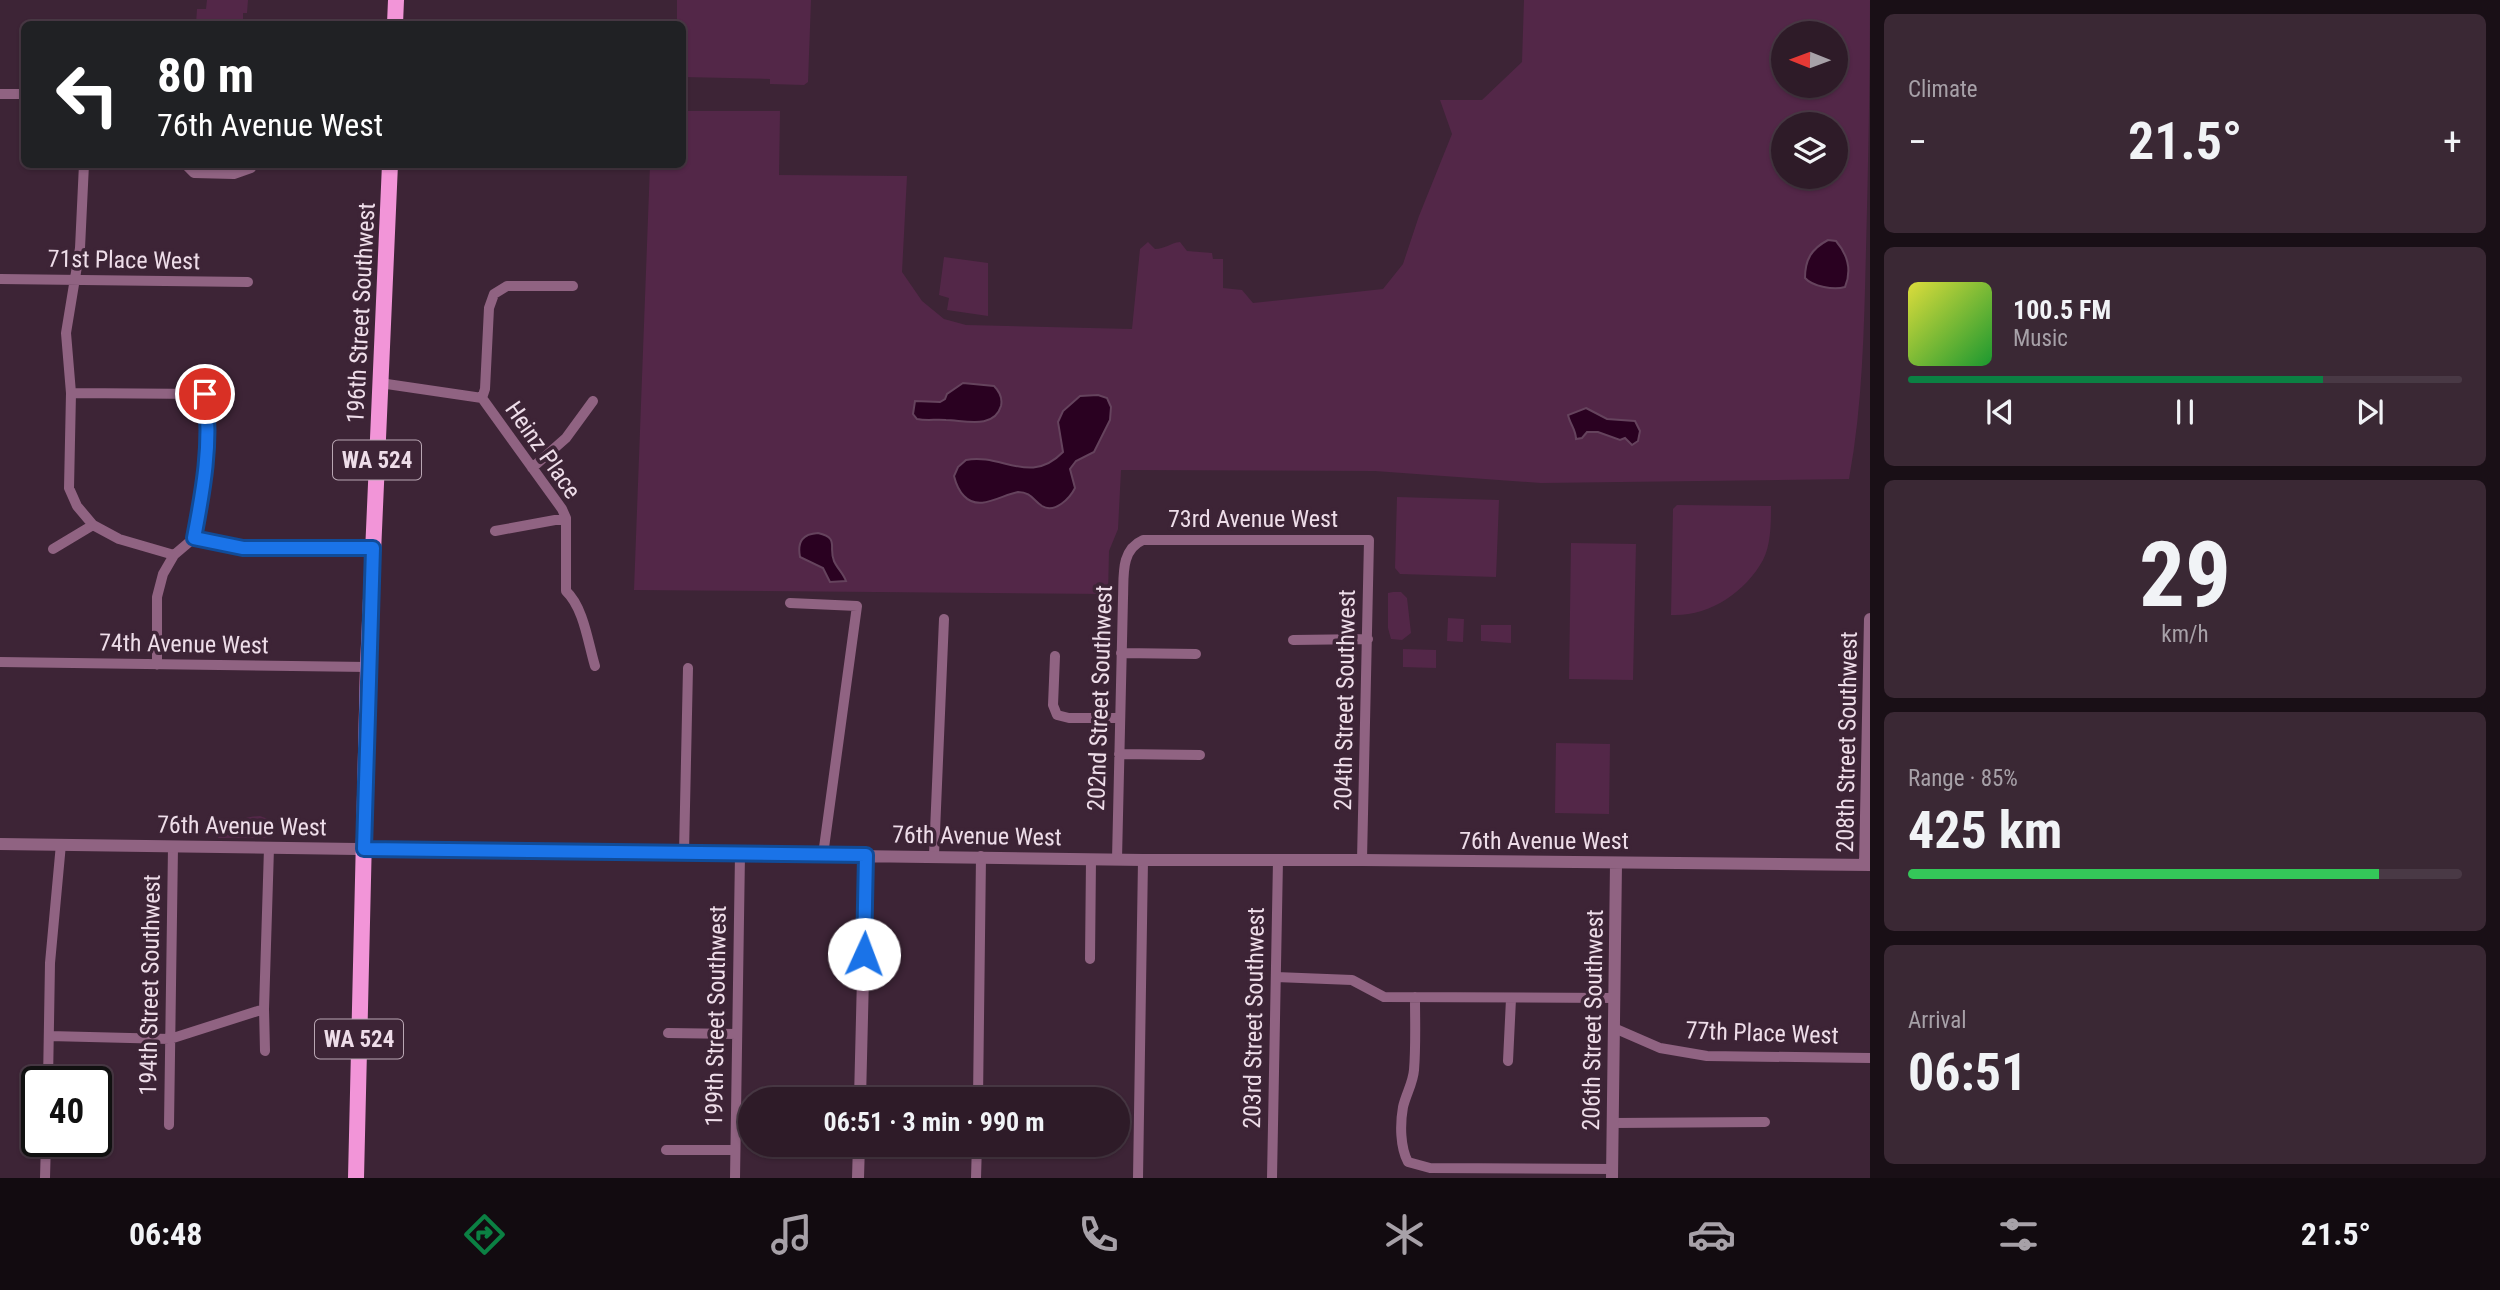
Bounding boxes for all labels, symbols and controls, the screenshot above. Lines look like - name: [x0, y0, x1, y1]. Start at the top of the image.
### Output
- north arrow: [1771, 21, 1848, 98]
- map controls: [1771, 21, 1848, 189]
- text: 80 m: [157, 47, 254, 104]
- icon: left: [42, 49, 133, 140]
- text: Climate: [1908, 76, 1978, 103]
- text: 76th Avenue West: [157, 106, 383, 144]
- text: 21.5°: [2128, 111, 2242, 172]
- button: layers: [1771, 112, 1848, 189]
- text: −: [1908, 120, 1927, 164]
- text: +: [2443, 120, 2462, 164]
- street label: 196th Street Southwest: [341, 202, 381, 424]
- street label: 71st Place West: [47, 245, 201, 275]
- text: 100.5 FM: [2013, 295, 2111, 325]
- text: Music: [2013, 325, 2068, 352]
- pin: [175, 364, 235, 424]
- icon: arrive: [186, 375, 224, 413]
- icon: previous: [1981, 393, 2019, 431]
- icon: pause: [2166, 393, 2204, 431]
- icon: next: [2351, 393, 2389, 431]
- street label: Heinz Place: [499, 396, 587, 504]
- road number: WA 524: [333, 440, 421, 480]
- street label: 73rd Avenue West: [1168, 505, 1338, 533]
- text: 29: [2139, 522, 2231, 628]
- street label: 202nd Street Southwest: [1082, 585, 1118, 811]
- street label: 204th Street Southwest: [1329, 589, 1361, 811]
- text: km/h: [2161, 621, 2209, 648]
- street label: 74th Avenue West: [99, 629, 269, 659]
- street label: 208th Street Southwest: [1831, 631, 1863, 853]
- text: Range · 85%: [1908, 765, 2018, 792]
- text: 425 km: [1908, 800, 2062, 861]
- street label: 76th Avenue West: [157, 811, 327, 841]
- street label: 76th Avenue West: [892, 821, 1062, 851]
- street label: 76th Avenue West: [1459, 827, 1629, 855]
- street label: 194th Street Southwest: [134, 874, 166, 1096]
- street label: 199th Street Southwest: [700, 905, 732, 1127]
- street label: 203rd Street Southwest: [1238, 907, 1270, 1129]
- street label: 206th Street Southwest: [1577, 909, 1609, 1131]
- position arrow: [827, 917, 901, 991]
- text: Arrival: [1908, 1007, 1967, 1034]
- street label: 77th Place West: [1685, 1016, 1839, 1050]
- road number: WA 524: [315, 1020, 403, 1058]
- text: 06:51: [1908, 1042, 2027, 1103]
- speed limit sign: 40: [21, 1066, 112, 1157]
- text: 06:51 · 3 min · 990 m: [824, 1107, 1044, 1137]
- icon: directions: [460, 1210, 509, 1259]
- icon: music: [767, 1210, 816, 1259]
- icon: phone: [1074, 1210, 1123, 1259]
- icon: climate: [1380, 1210, 1429, 1259]
- icon: car: [1687, 1210, 1736, 1259]
- icon: filters: [1994, 1210, 2043, 1259]
- text: 06:48: [129, 1215, 202, 1253]
- text: 21.5°: [2301, 1215, 2371, 1253]

